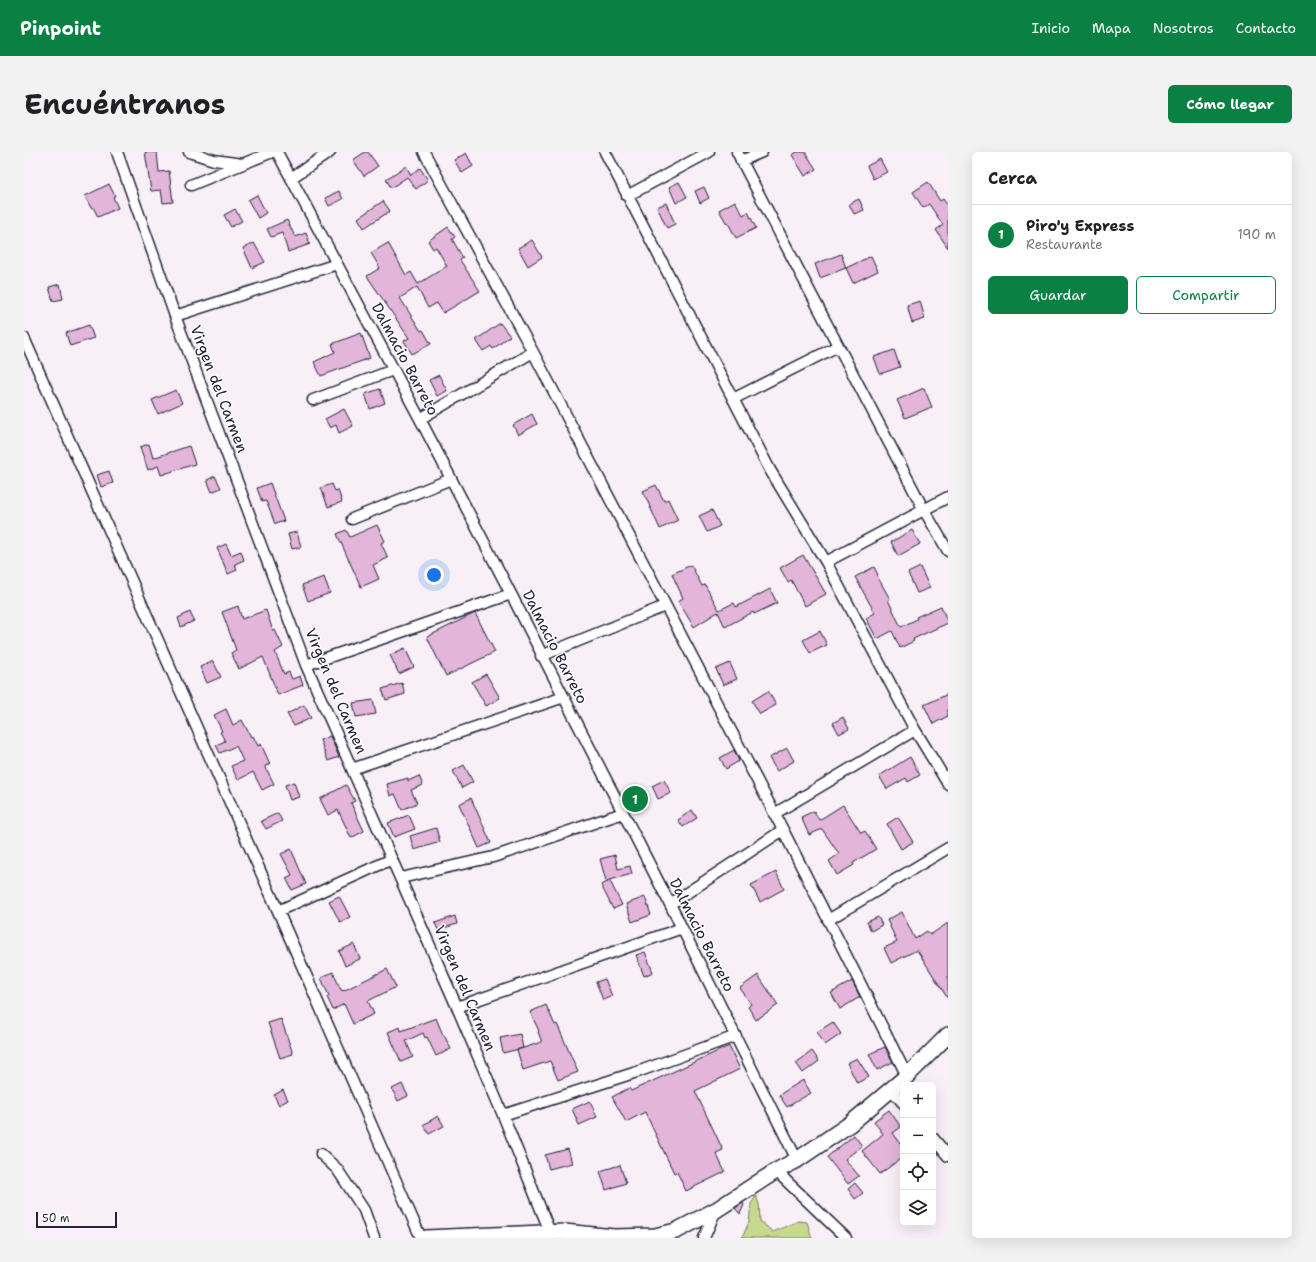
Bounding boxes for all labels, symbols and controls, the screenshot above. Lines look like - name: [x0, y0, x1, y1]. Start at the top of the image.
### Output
- text: Pinpoint: [20, 16, 101, 41]
- text: Inicio: [1032, 19, 1070, 37]
- text: Mapa: [1092, 19, 1131, 37]
- text: Nosotros: [1153, 19, 1214, 37]
- text: Contacto: [1236, 19, 1296, 37]
- text: Encuéntranos: [24, 85, 226, 123]
- button: Cómo llegar: [1168, 85, 1292, 123]
- text: Cerca: [988, 167, 1037, 189]
- text: Piro'y Express: [1026, 216, 1134, 236]
- text: 1: [998, 226, 1004, 243]
- text: 190 m: [1237, 226, 1276, 243]
- text: Restaurante: [1026, 236, 1103, 253]
- button: Guardar: [988, 276, 1128, 314]
- button: Compartir: [1136, 276, 1276, 314]
- street label: Dalmacio Barreto: [367, 299, 443, 419]
- street label: Virgen del Carmen: [186, 322, 252, 456]
- your location: [424, 565, 444, 585]
- street label: Dalmacio Barreto: [518, 587, 592, 707]
- street label: Virgen del Carmen: [300, 625, 372, 757]
- pin: 1: [622, 784, 648, 814]
- street label: Dalmacio Barreto: [665, 875, 739, 995]
- street label: Virgen del Carmen: [429, 922, 501, 1054]
- map controls: [900, 1082, 936, 1226]
- button: +: [900, 1082, 936, 1118]
- button: −: [900, 1118, 936, 1154]
- button: locate: [900, 1154, 936, 1190]
- button: layers: [900, 1190, 936, 1226]
- scale bar: [36, 1210, 117, 1229]
- text: 50 m: [42, 1211, 70, 1226]

